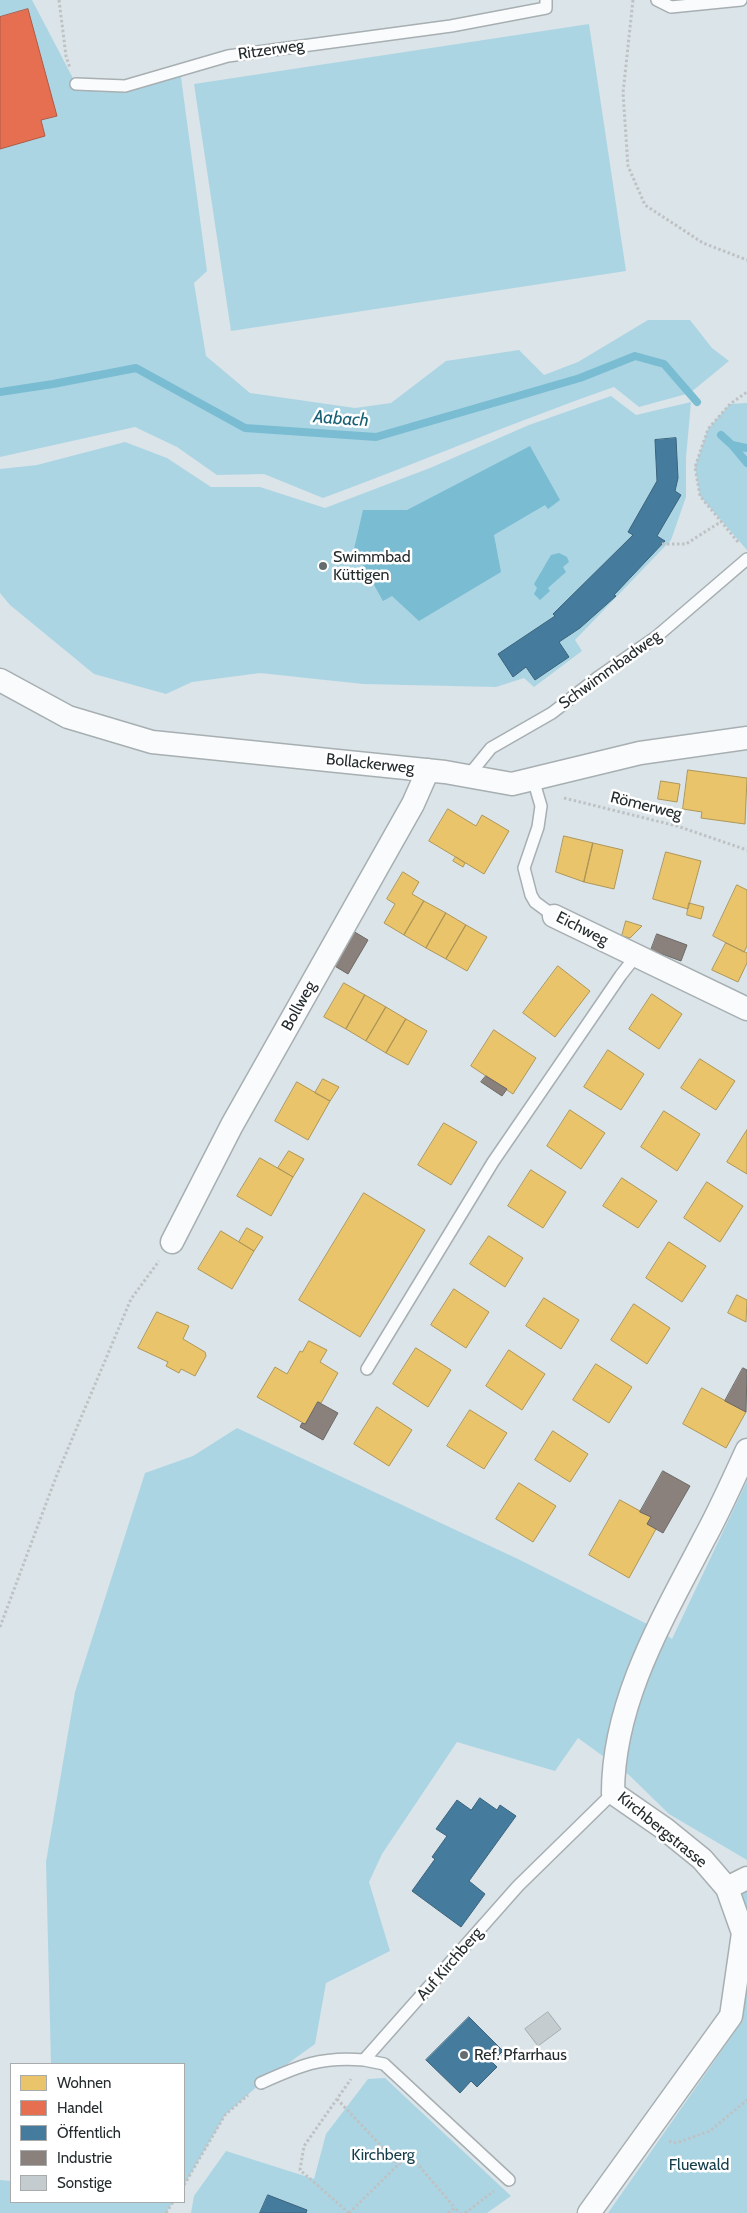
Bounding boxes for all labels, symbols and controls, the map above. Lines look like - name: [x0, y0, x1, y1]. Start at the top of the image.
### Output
- street label: Ritzerweg: [237, 36, 305, 64]
- water label: Aabach: [313, 406, 369, 432]
- place label: Swimmbad Küttigen: [333, 547, 411, 585]
- marker: Swimmbad Küttigen: [317, 560, 329, 572]
- street label: Schwimmbadweg: [555, 627, 665, 713]
- street label: Bollackerweg: [325, 750, 415, 778]
- street label: Römerweg: [608, 788, 684, 824]
- street label: Eichweg: [553, 908, 611, 950]
- street label: Bollweg: [278, 978, 320, 1034]
- street label: Kirchbergstrasse: [613, 1788, 711, 1872]
- street label: Auf Kirchberg: [413, 1924, 487, 2004]
- place label: Ref. Pfarrhaus: [474, 2045, 567, 2065]
- marker: Ref. Pfarrhaus: [458, 2049, 470, 2061]
- legend: [10, 2063, 185, 2203]
- text: Wohnen: [57, 2074, 111, 2092]
- text: Handel: [57, 2099, 103, 2117]
- text: Öffentlich: [57, 2124, 121, 2142]
- park label: Kirchberg: [351, 2145, 415, 2165]
- text: Industrie: [57, 2149, 112, 2167]
- park label: Fluewald: [669, 2155, 729, 2175]
- text: Sonstige: [57, 2174, 112, 2192]

